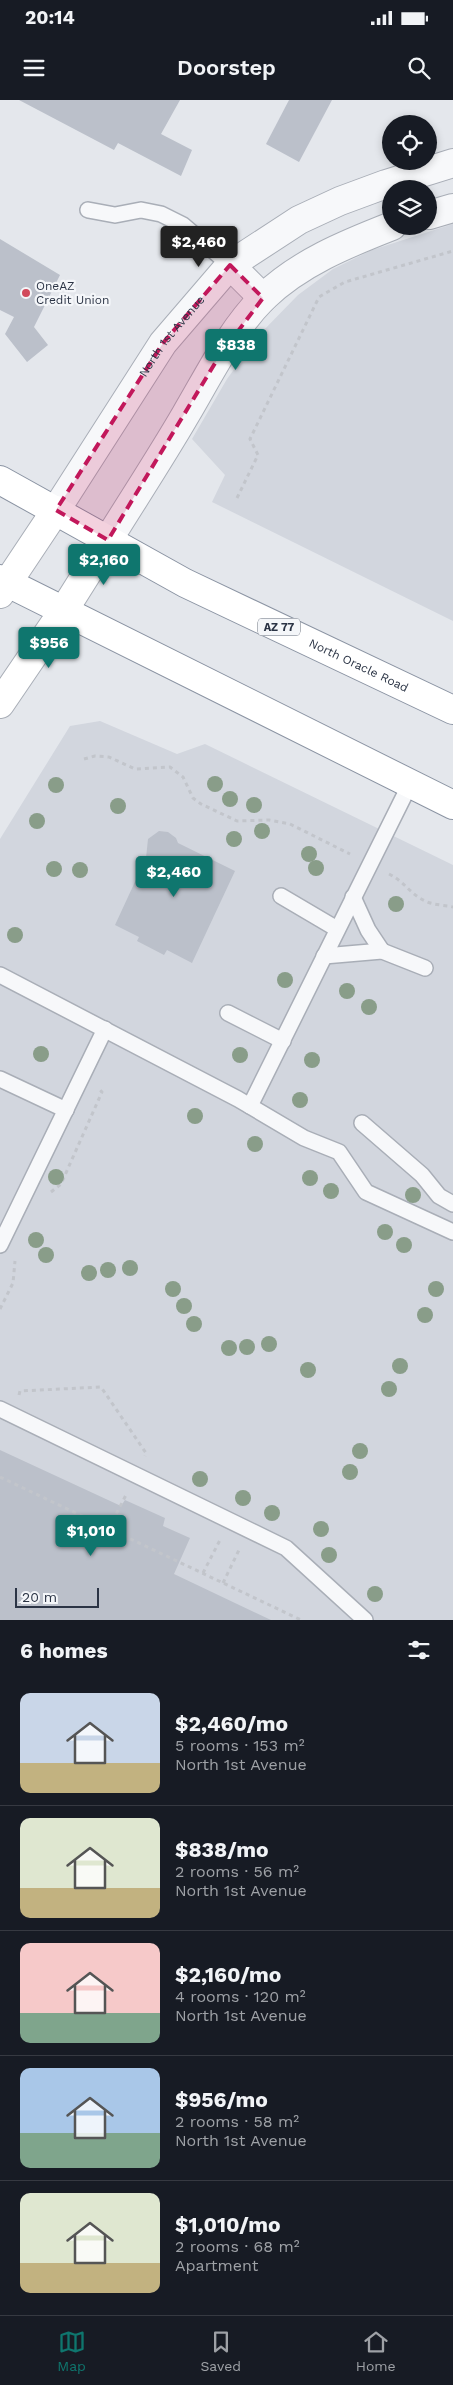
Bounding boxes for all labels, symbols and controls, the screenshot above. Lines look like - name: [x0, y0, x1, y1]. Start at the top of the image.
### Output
- text: 20:14: [25, 6, 75, 29]
- icon: menu: [20, 54, 48, 82]
- icon: search: [405, 54, 433, 82]
- text: Doorstep: [177, 55, 276, 80]
- map controls: [382, 115, 437, 235]
- button: locate: [382, 115, 437, 170]
- button: layers: [382, 180, 437, 235]
- pin: $2,460: [158, 226, 240, 268]
- text: $2,460: [172, 232, 226, 251]
- place label: OneAZ Credit Union: [36, 279, 109, 307]
- marker: OneAZ Credit Union: [20, 287, 32, 299]
- street label: North 1st Avenue: [136, 293, 208, 379]
- pin: $838: [206, 328, 266, 371]
- text: $838: [216, 335, 256, 354]
- pin: $2,160: [63, 544, 145, 586]
- text: $2,160: [79, 550, 129, 569]
- road number: AZ 77: [258, 618, 300, 636]
- pin: $956: [19, 626, 79, 669]
- text: $956: [29, 633, 69, 652]
- street label: North Oracle Road: [307, 636, 411, 695]
- pin: $2,460: [133, 856, 215, 898]
- text: $2,460: [147, 862, 201, 881]
- pin: $1,010: [50, 1514, 132, 1557]
- text: $1,010: [66, 1521, 116, 1540]
- scale bar: [15, 1585, 99, 1608]
- text: 20 m: [22, 1589, 57, 1605]
- icon: filters: [405, 1636, 433, 1664]
- text: 6 homes: [20, 1638, 108, 1663]
- text: $2,460/mo: [175, 1711, 288, 1736]
- icon: home: [60, 1713, 120, 1773]
- text: 5 rooms · 153 m²: [175, 1736, 305, 1755]
- text: North 1st Avenue: [175, 1755, 307, 1774]
- text: $838/mo: [175, 1837, 269, 1862]
- icon: home: [60, 1838, 120, 1898]
- text: 2 rooms · 56 m²: [175, 1862, 299, 1881]
- text: North 1st Avenue: [175, 1881, 307, 1900]
- text: $2,160/mo: [175, 1962, 281, 1987]
- icon: home: [60, 1963, 120, 2023]
- text: 4 rooms · 120 m²: [175, 1987, 306, 2006]
- text: North 1st Avenue: [175, 2006, 307, 2025]
- text: $956/mo: [175, 2087, 268, 2112]
- icon: home: [60, 2088, 120, 2148]
- text: 2 rooms · 58 m²: [175, 2112, 299, 2131]
- text: North 1st Avenue: [175, 2131, 307, 2150]
- text: $1,010/mo: [175, 2212, 280, 2237]
- icon: home: [60, 2213, 120, 2273]
- text: 2 rooms · 68 m²: [175, 2237, 300, 2256]
- text: Apartment: [175, 2256, 258, 2275]
- tab: Map: [57, 2328, 86, 2374]
- tab: Saved: [200, 2328, 241, 2374]
- tab: Home: [356, 2328, 396, 2374]

